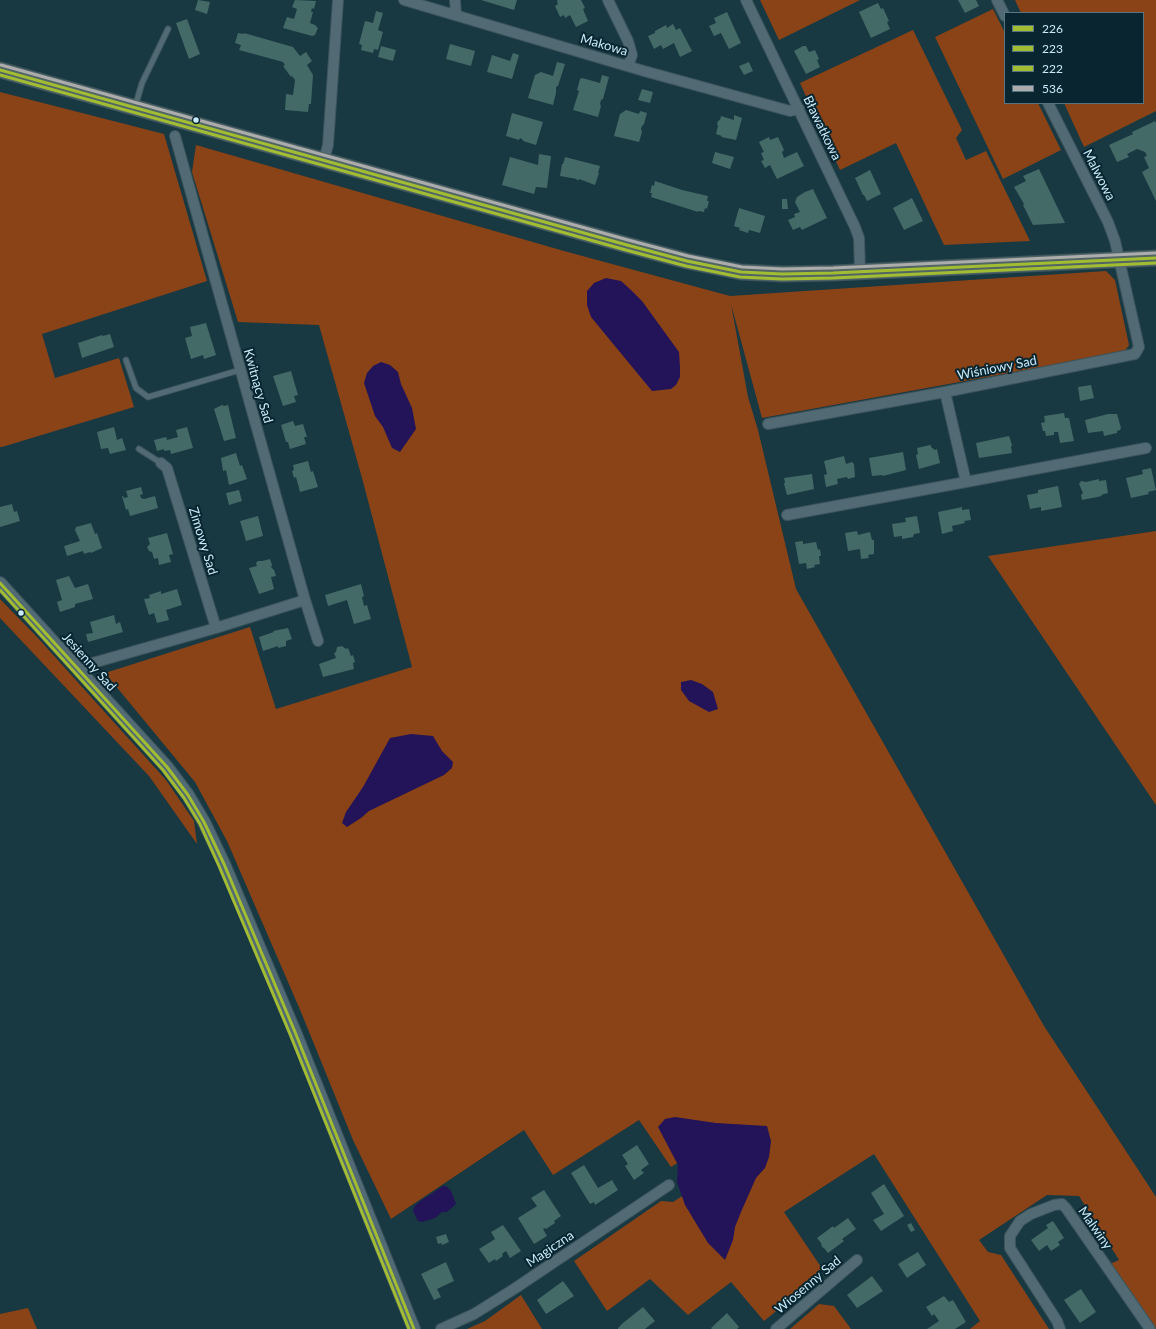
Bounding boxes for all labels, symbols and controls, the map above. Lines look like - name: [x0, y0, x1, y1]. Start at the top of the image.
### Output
- legend: [1004, 12, 1144, 104]
- text: 226: [1042, 21, 1063, 36]
- street label: Makowa: [579, 31, 629, 59]
- text: 223: [1042, 41, 1063, 56]
- text: 222: [1042, 61, 1063, 76]
- text: 536: [1042, 81, 1063, 96]
- street label: Bławatkowa: [800, 93, 844, 163]
- unlabelled marker: [191, 115, 201, 125]
- street label: Malwowa: [1079, 147, 1119, 203]
- street label: Kwitnący Sad: [240, 347, 276, 425]
- street label: Wiśniowy Sad: [956, 353, 1038, 383]
- street label: Zimowy Sad: [185, 505, 221, 577]
- unlabelled marker: [16, 608, 26, 618]
- street label: Jesienny Sad: [59, 630, 119, 694]
- street label: Malwiny: [1075, 1204, 1115, 1252]
- street label: Magiczna: [523, 1227, 577, 1271]
- street label: Wiosenny Sad: [772, 1253, 844, 1317]

